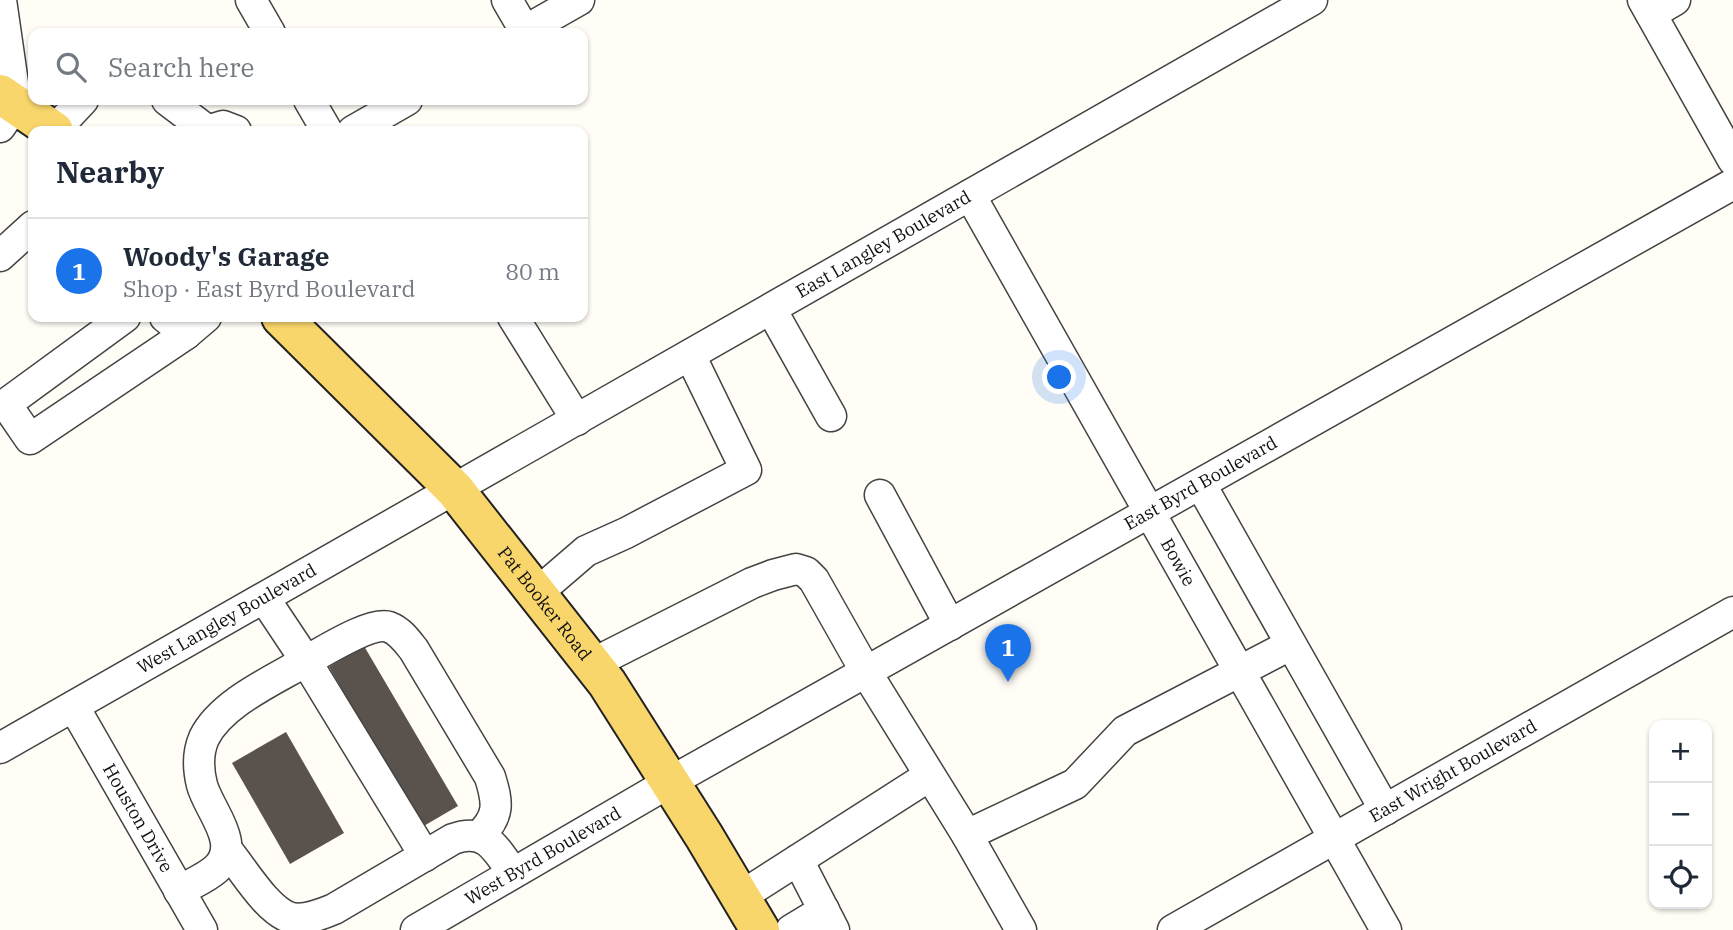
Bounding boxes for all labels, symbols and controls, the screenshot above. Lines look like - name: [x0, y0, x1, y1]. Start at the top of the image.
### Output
- search box: [28, 28, 588, 105]
- icon: search: [52, 48, 90, 86]
- text: Search here: [108, 50, 254, 84]
- text: Nearby: [56, 152, 164, 191]
- street label: East Langley Boulevard: [792, 185, 975, 303]
- text: Woody's Garage: [123, 239, 329, 273]
- text: 1: [72, 256, 86, 286]
- text: 80 m: [505, 256, 560, 286]
- text: Shop · East Byrd Boulevard: [123, 273, 416, 303]
- your location: [1042, 360, 1076, 394]
- street label: East Byrd Boulevard: [1120, 431, 1281, 535]
- street label: Bowie: [1156, 534, 1201, 590]
- street label: Pat Booker Road: [493, 542, 597, 665]
- street label: West Langley Boulevard: [133, 558, 320, 678]
- pin: 1: [985, 624, 1031, 682]
- street label: East Wright Boulevard: [1365, 714, 1541, 827]
- map controls: [1649, 720, 1712, 909]
- button: +: [1649, 720, 1712, 783]
- street label: Houston Drive: [98, 759, 178, 876]
- button: −: [1649, 783, 1712, 846]
- street label: West Byrd Boulevard: [461, 801, 625, 910]
- button: locate: [1649, 846, 1712, 909]

